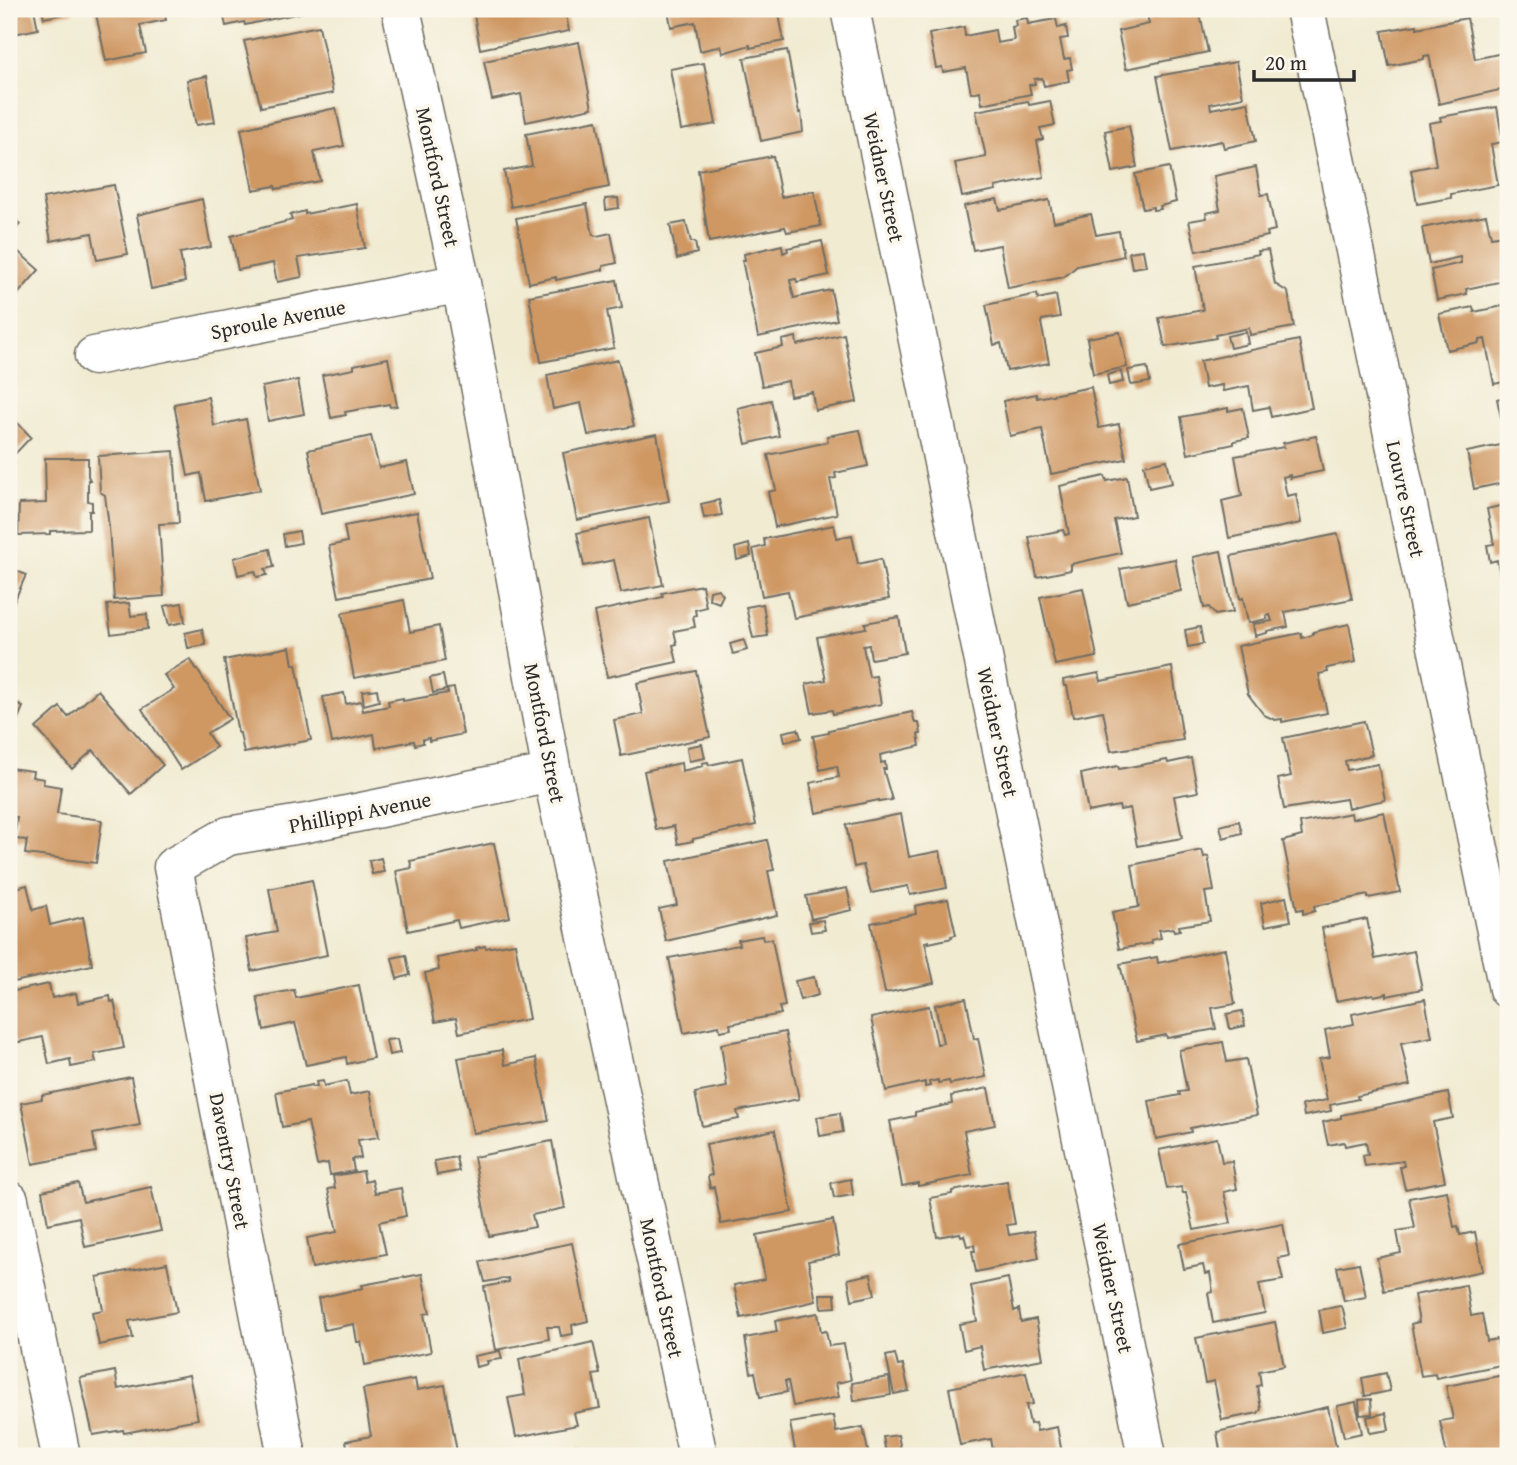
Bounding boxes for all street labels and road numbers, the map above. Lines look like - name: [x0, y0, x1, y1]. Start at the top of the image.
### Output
- street label: Montford Street: [408, 104, 468, 250]
- street label: Weidner Street: [855, 109, 913, 245]
- street label: Sproule Avenue: [208, 291, 348, 347]
- street label: Louvre Street: [1378, 438, 1434, 561]
- street label: Montford Street: [516, 660, 574, 806]
- street label: Weidner Street: [969, 664, 1027, 800]
- street label: Phillippi Avenue: [286, 783, 434, 841]
- street label: Daventry Street: [202, 1090, 259, 1232]
- street label: Montford Street: [632, 1215, 692, 1361]
- street label: Weidner Street: [1084, 1220, 1142, 1356]

